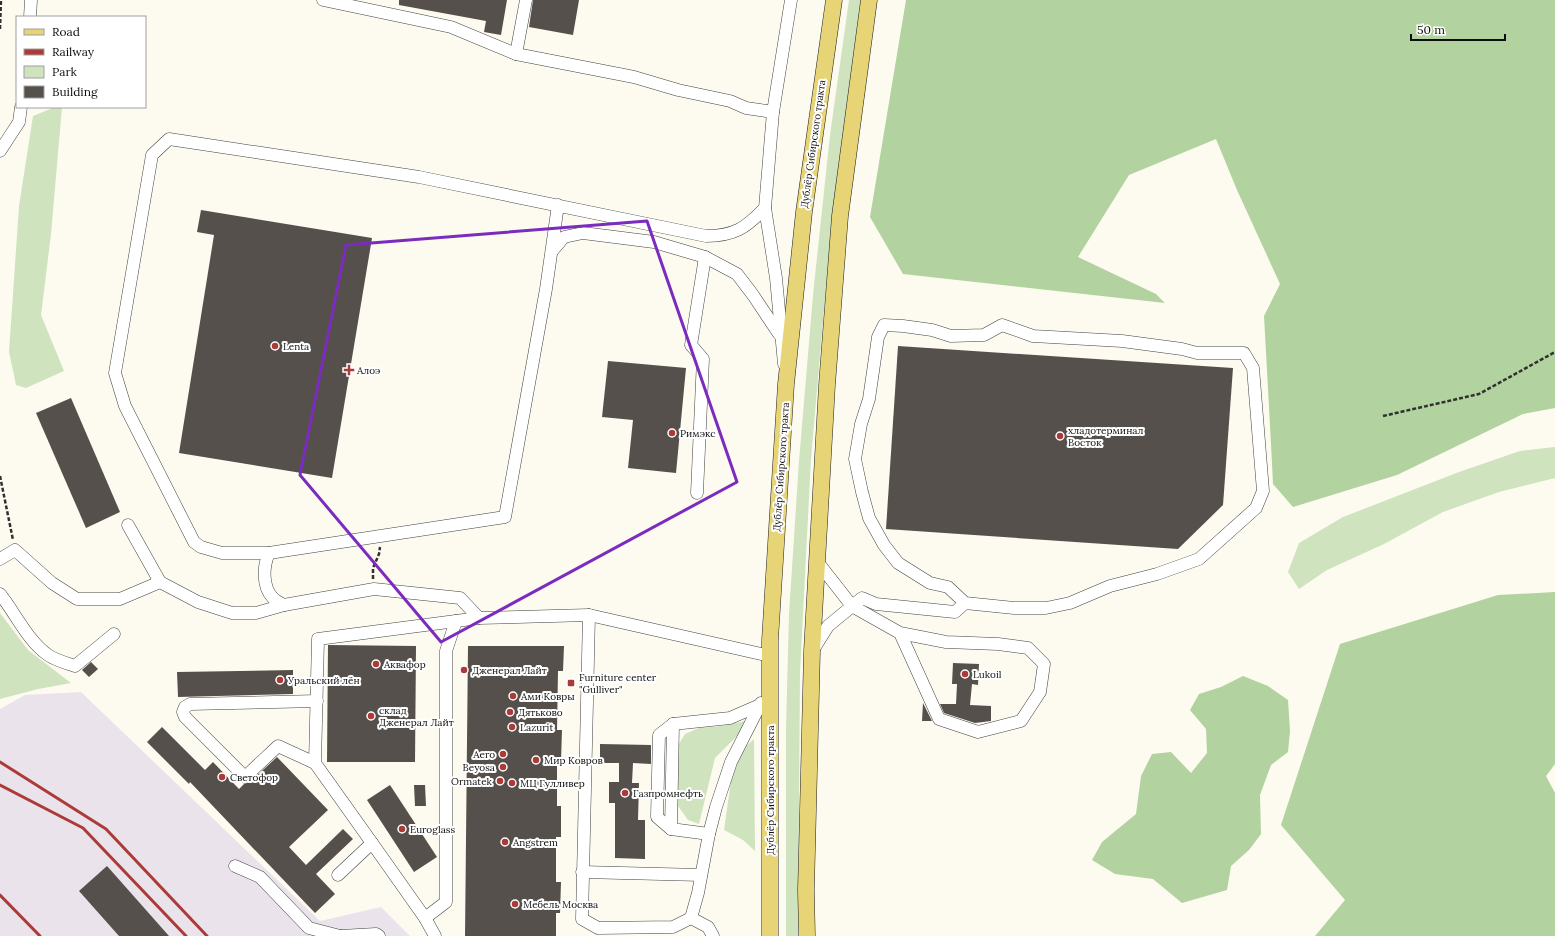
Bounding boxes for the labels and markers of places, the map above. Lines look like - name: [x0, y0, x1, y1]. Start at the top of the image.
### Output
- place label: Lenta: [283, 340, 309, 353]
- marker: Lenta: [270, 341, 280, 351]
- place label: Алоэ: [356, 364, 380, 377]
- marker: Алоэ: [344, 365, 354, 375]
- place label: хладотерминал Восток: [1068, 424, 1144, 449]
- place label: Римэкс: [680, 427, 716, 440]
- marker: Римэкс: [667, 428, 677, 438]
- marker: хладотерминал Восток: [1055, 431, 1065, 441]
- place label: Аквафор: [383, 658, 426, 671]
- marker: Аквафор: [371, 659, 381, 669]
- place label: Дженерал Лайт: [472, 664, 547, 677]
- marker: Дженерал Лайт: [459, 665, 469, 675]
- place label: Lukoil: [973, 668, 1002, 681]
- marker: Lukoil: [960, 669, 970, 679]
- place label: Furniture center "Gulliver": [579, 671, 657, 696]
- place label: Уральский лён: [287, 674, 360, 687]
- marker: Уральский лён: [275, 675, 285, 685]
- marker: Furniture center "Gulliver": [566, 678, 576, 688]
- place label: Ами Ковры: [520, 690, 575, 703]
- marker: Ами Ковры: [508, 691, 518, 701]
- place label: склад Дженерал Лайт: [379, 704, 454, 729]
- place label: Дятьково: [518, 706, 563, 719]
- marker: Дятьково: [505, 707, 515, 717]
- marker: склад Дженерал Лайт: [366, 711, 376, 721]
- place label: Lazurit: [520, 721, 554, 734]
- marker: Lazurit: [507, 722, 517, 732]
- place label: Aero: [472, 748, 495, 761]
- marker: Aero: [498, 749, 508, 759]
- place label: Мир Ковров: [544, 754, 603, 767]
- marker: Мир Ковров: [531, 755, 541, 765]
- place label: Beyosa: [463, 761, 495, 774]
- marker: Beyosa: [498, 762, 508, 772]
- place label: Светофор: [230, 771, 278, 784]
- marker: Светофор: [217, 772, 227, 782]
- place label: Ormatek: [451, 775, 493, 788]
- marker: Ormatek: [495, 776, 505, 786]
- place label: МЦ Гулливер: [520, 777, 585, 790]
- marker: МЦ Гулливер: [507, 778, 517, 788]
- place label: Газпромнефть: [633, 787, 703, 800]
- marker: Газпромнефть: [620, 788, 630, 798]
- place label: Euroglass: [410, 823, 455, 836]
- marker: Euroglass: [397, 824, 407, 834]
- place label: Angstrem: [512, 836, 558, 849]
- marker: Angstrem: [500, 837, 510, 847]
- place label: Мебель Москва: [523, 898, 598, 911]
- marker: Мебель Москва: [510, 899, 520, 909]

